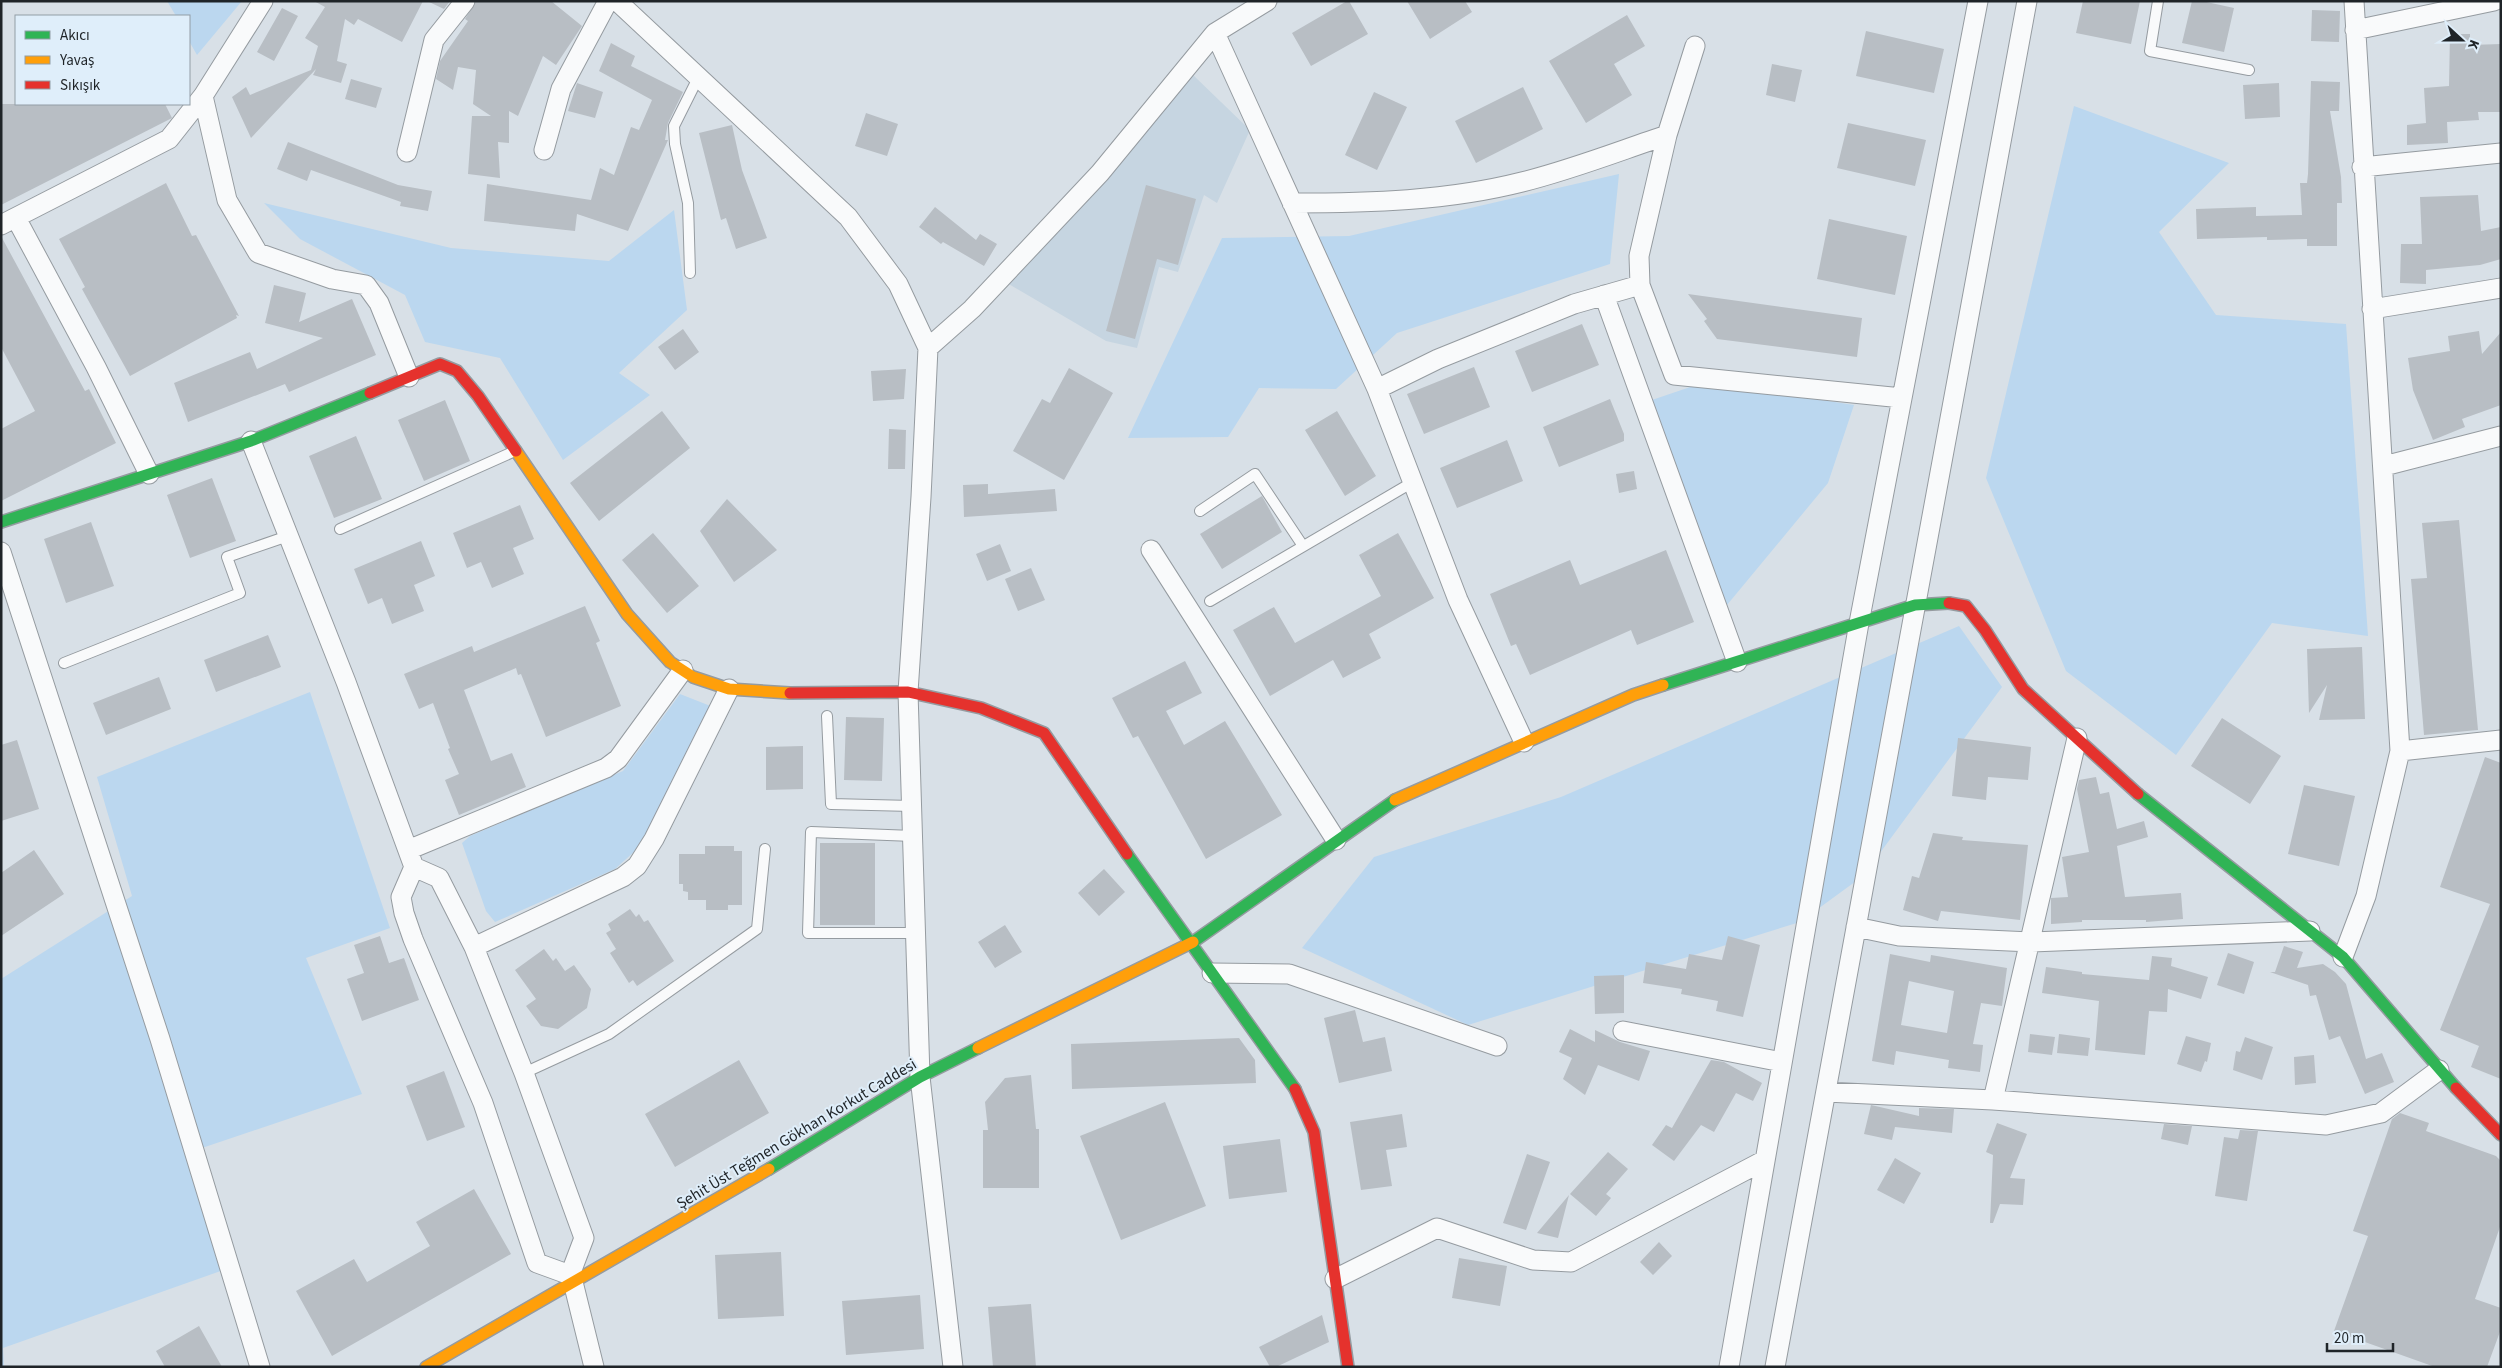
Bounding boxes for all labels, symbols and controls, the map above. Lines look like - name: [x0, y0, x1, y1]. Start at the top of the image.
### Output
- legend: [15, 15, 190, 105]
- north arrow: [2437, 15, 2487, 65]
- text: Akıcı: [60, 25, 90, 46]
- text: K: [2462, 37, 2484, 52]
- text: Yavaş: [59, 50, 94, 71]
- text: Sıkışık: [60, 75, 101, 96]
- street label: Şehit Üst Teğmen Gökhan Korkut Caddesi: [672, 1053, 921, 1215]
- scale bar: [2327, 1320, 2393, 1352]
- text: 20 m: [2334, 1328, 2364, 1349]

